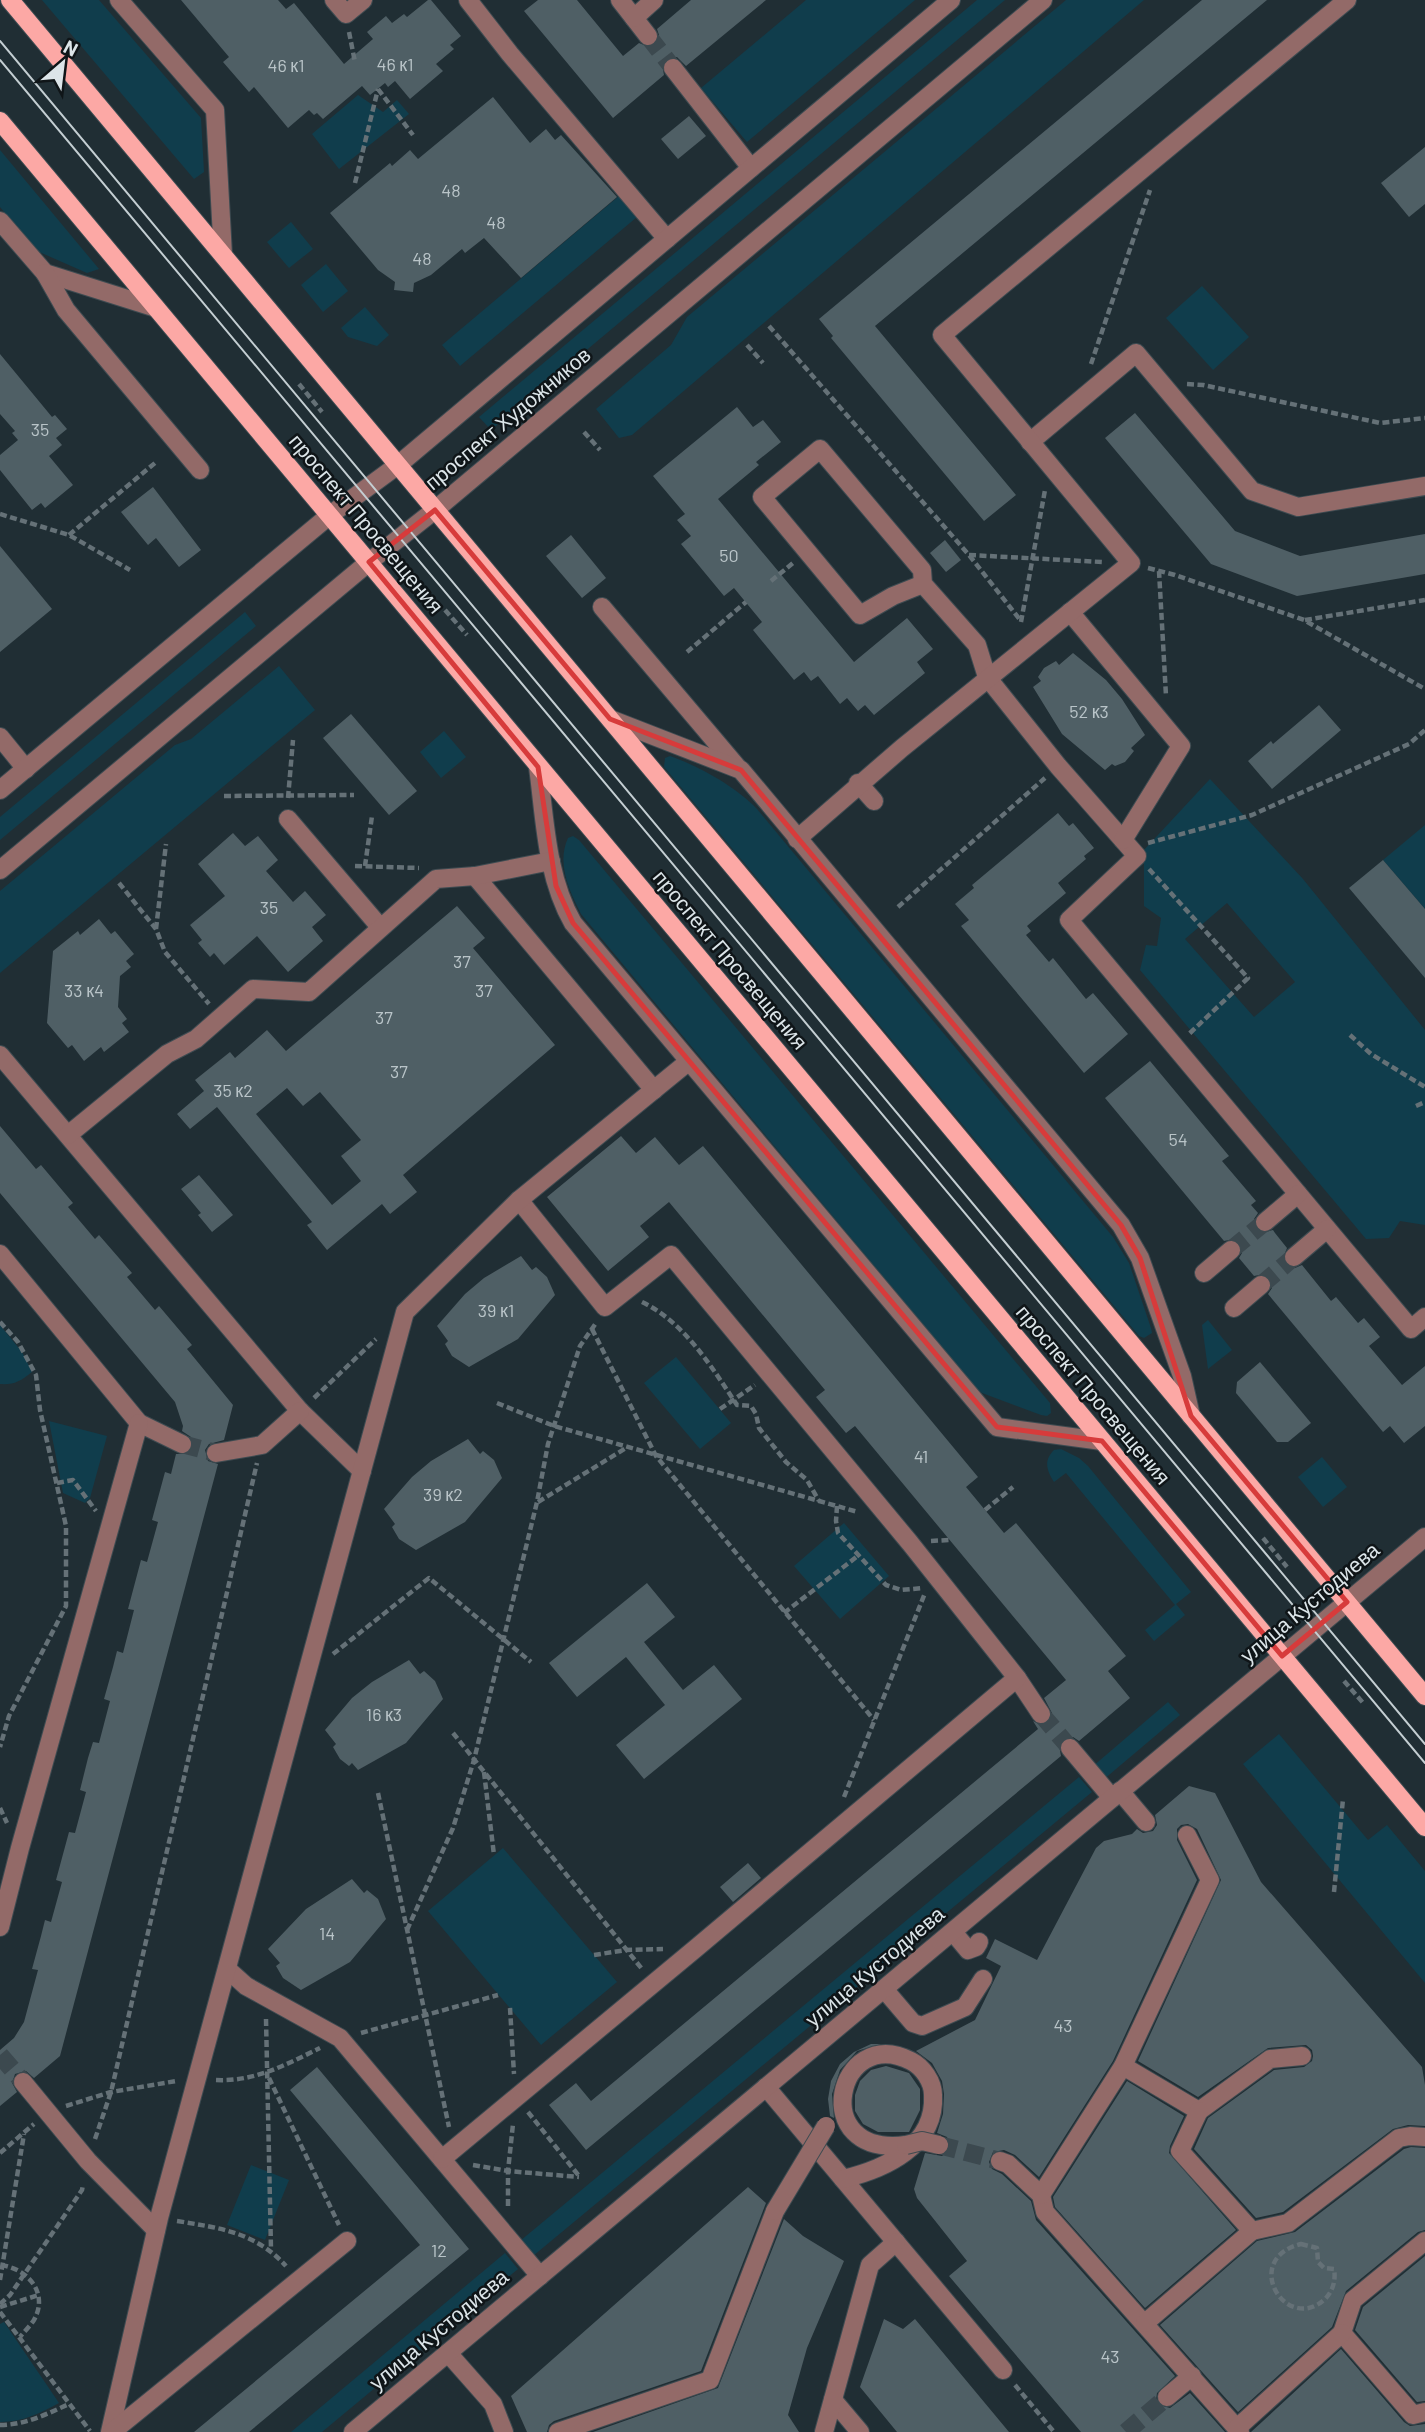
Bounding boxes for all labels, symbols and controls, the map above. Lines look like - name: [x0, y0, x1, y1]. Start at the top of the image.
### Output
- north arrow: [28, 28, 98, 98]
- text: N: [60, 34, 82, 61]
- house number: 46 к1: [377, 53, 413, 75]
- house number: 46 к1: [268, 54, 304, 76]
- house number: 48: [441, 179, 461, 201]
- house number: 48: [486, 211, 506, 233]
- house number: 48: [412, 247, 432, 269]
- street label: проспект Художников: [419, 341, 595, 494]
- house number: 35: [31, 418, 49, 440]
- street label: проспект Просвещения: [285, 428, 450, 618]
- house number: 50: [719, 544, 739, 566]
- house number: 52 к3: [1069, 700, 1109, 722]
- street label: проспект Просвещения: [649, 864, 814, 1054]
- house number: 35: [260, 896, 278, 918]
- house number: 37: [453, 950, 471, 972]
- house number: 33 к4: [64, 979, 104, 1001]
- house number: 37: [475, 979, 493, 1001]
- house number: 37: [375, 1006, 393, 1028]
- house number: 37: [390, 1060, 408, 1082]
- house number: 35 к2: [213, 1079, 253, 1101]
- house number: 54: [1168, 1128, 1188, 1150]
- house number: 39 к1: [478, 1299, 514, 1321]
- street label: проспект Просвещения: [1012, 1299, 1177, 1489]
- house number: 41: [914, 1445, 928, 1467]
- house number: 39 к2: [423, 1483, 463, 1505]
- street label: улица Кустодиева: [1234, 1536, 1384, 1667]
- house number: 16 к3: [366, 1703, 402, 1725]
- street label: улица Кустодиева: [799, 1900, 949, 2031]
- house number: 14: [319, 1922, 335, 1944]
- house number: 43: [1053, 2014, 1073, 2036]
- house number: 12: [431, 2239, 447, 2261]
- street label: улица Кустодиева: [363, 2263, 513, 2394]
- house number: 43: [1100, 2345, 1120, 2367]

